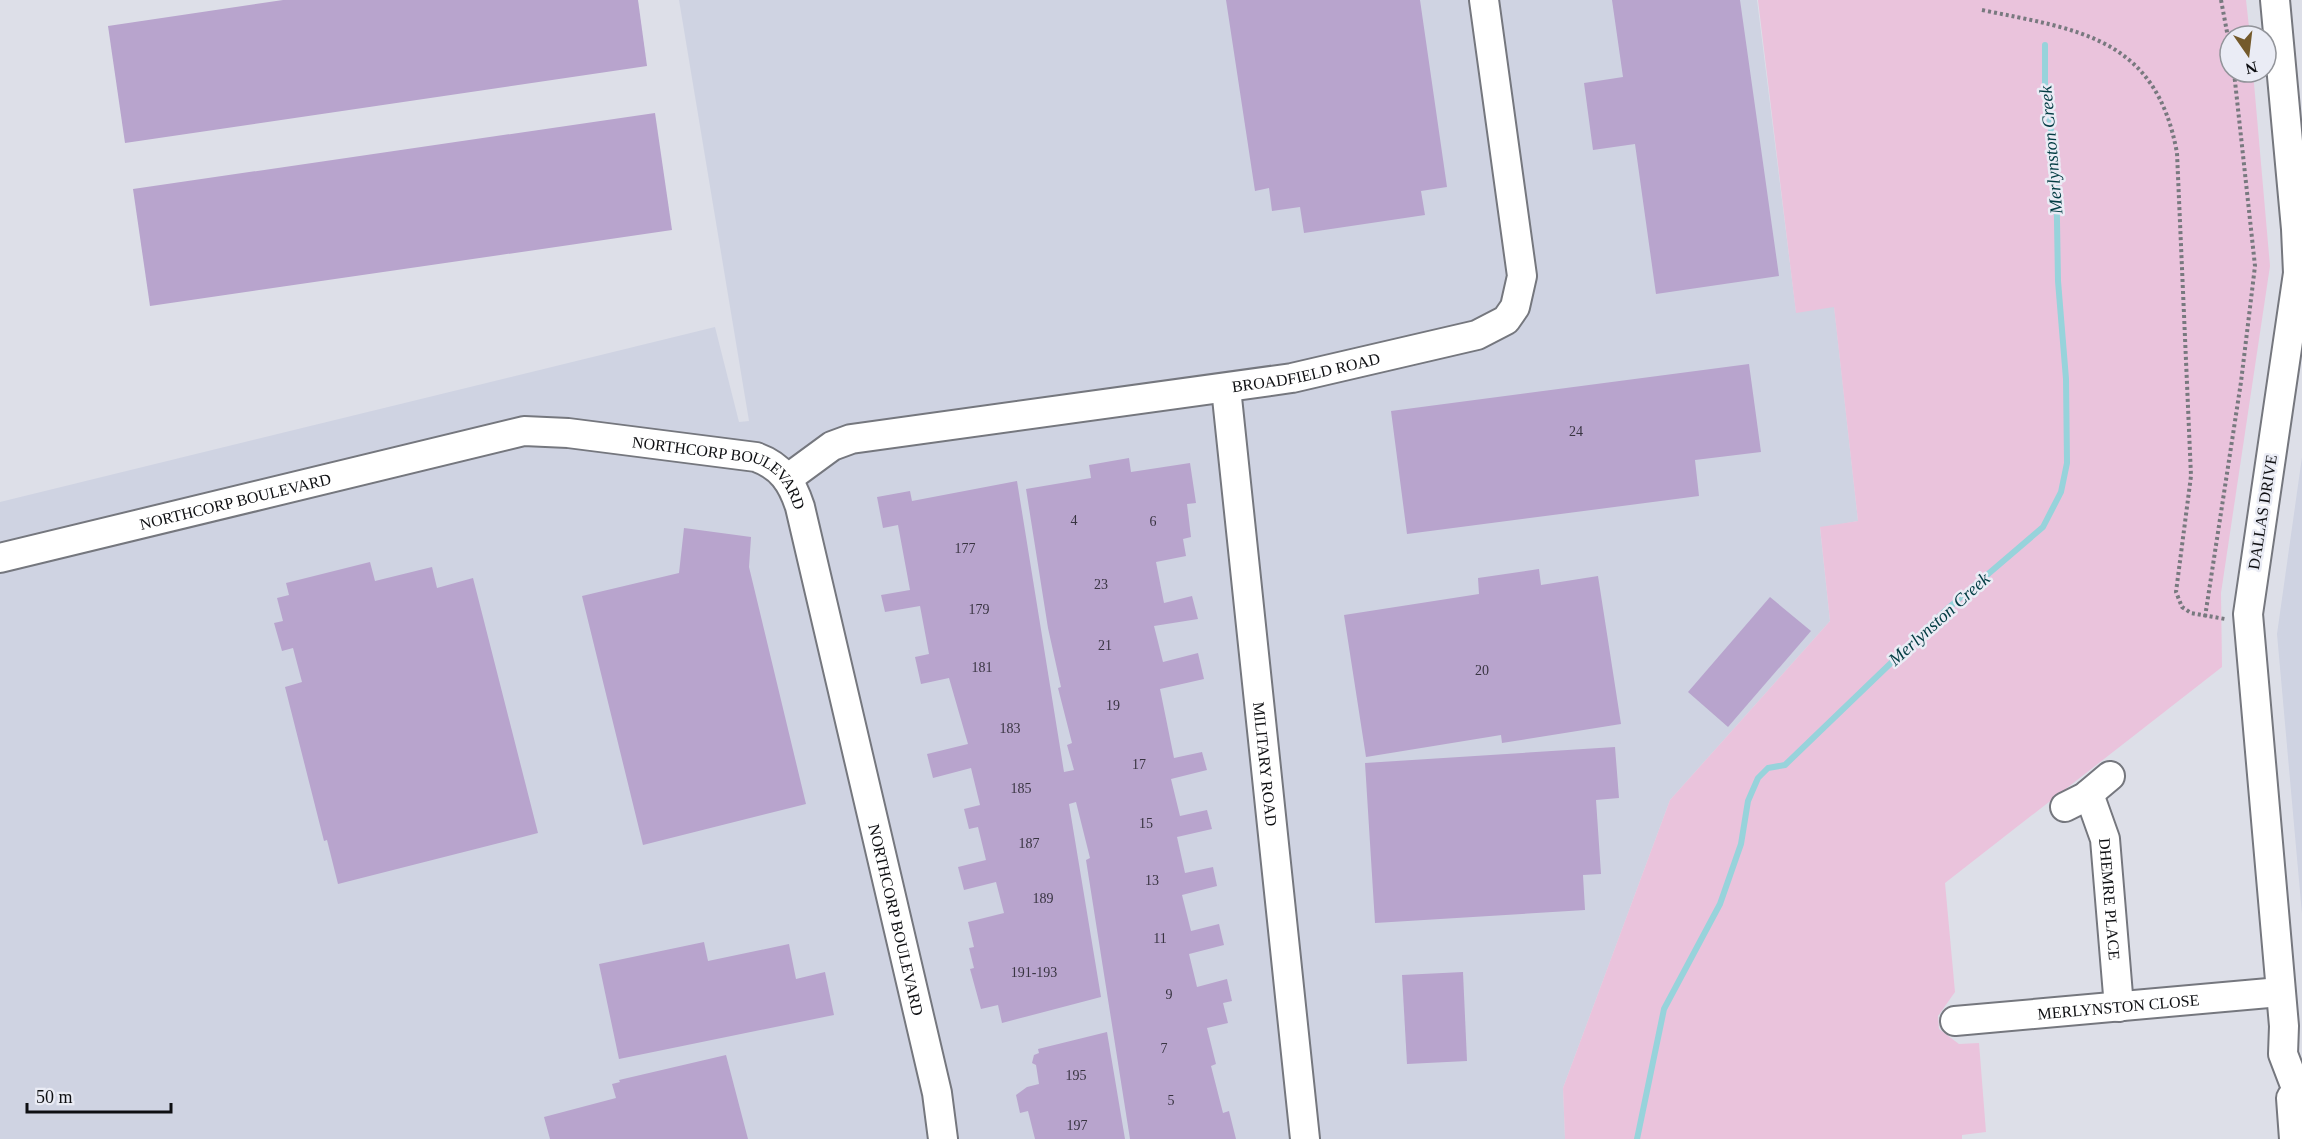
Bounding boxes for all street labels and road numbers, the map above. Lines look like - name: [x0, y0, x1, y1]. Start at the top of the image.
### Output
- street label: BROADFIELD ROAD: [1231, 350, 1382, 395]
- street label: NORTHCORP BOULEVARD: [631, 433, 808, 512]
- street label: DALLAS DRIVE: [2245, 453, 2280, 571]
- street label: NORTHCORP BOULEVARD: [138, 470, 333, 533]
- street label: MILITARY ROAD: [1250, 701, 1280, 827]
- street label: NORTHCORP BOULEVARD: [865, 822, 927, 1017]
- street label: DHEMRE PLACE: [2096, 837, 2123, 961]
- street label: MERLYNSTON CLOSE: [2037, 991, 2200, 1023]

